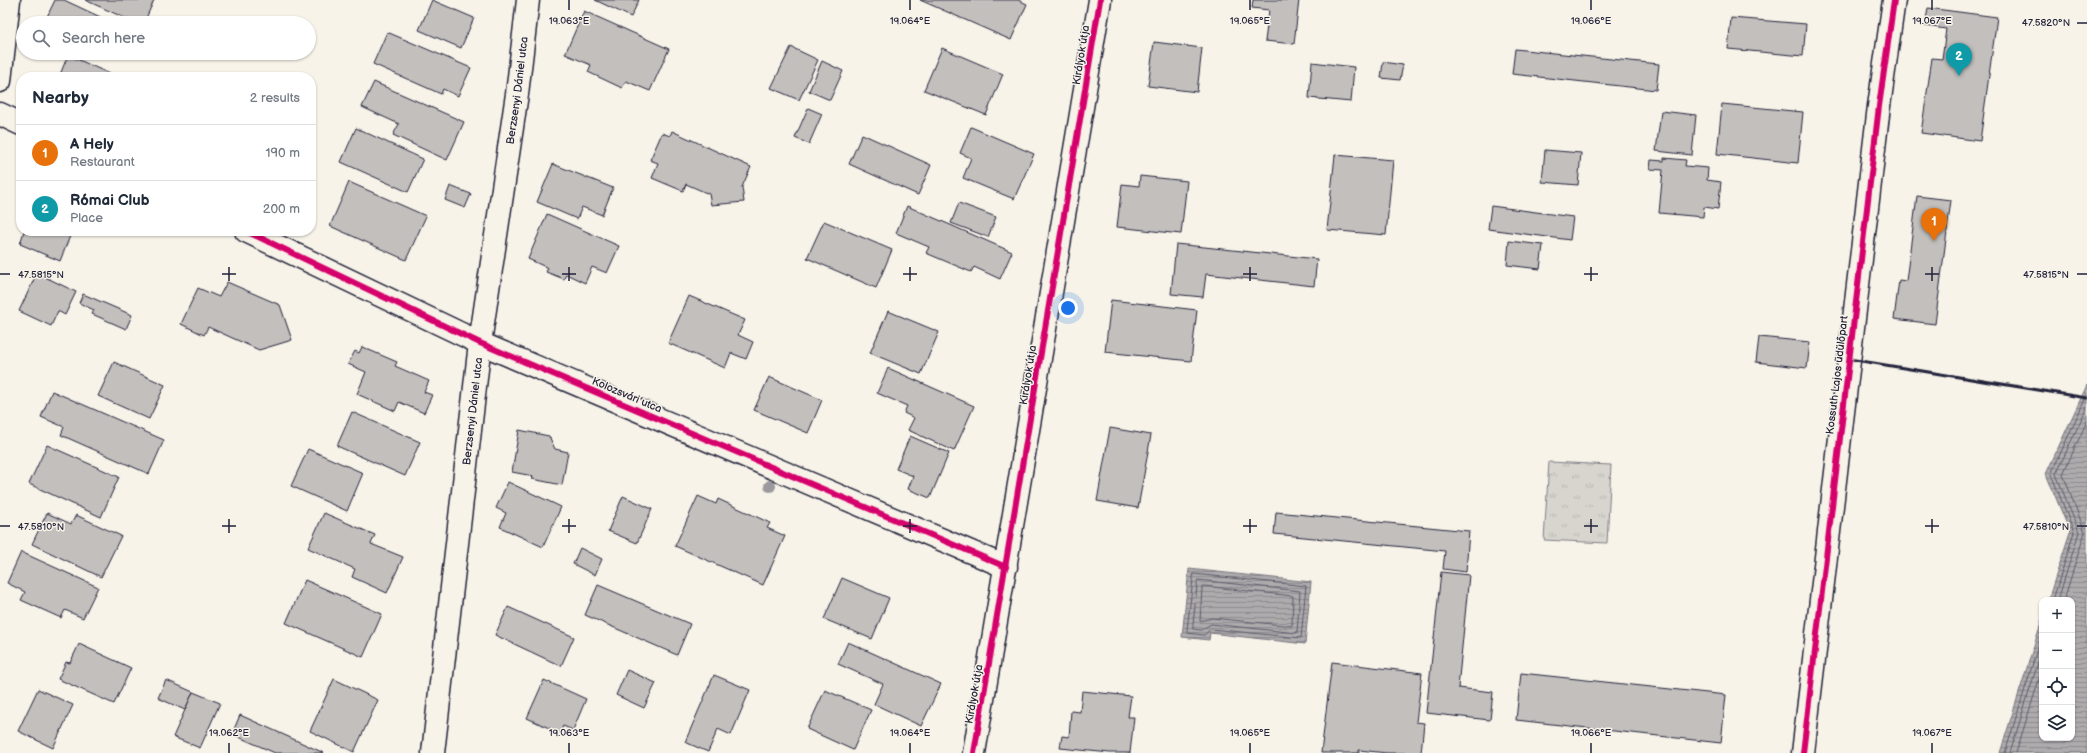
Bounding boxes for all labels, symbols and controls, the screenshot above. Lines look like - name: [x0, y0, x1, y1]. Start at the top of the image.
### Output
- text: 19.063°E: [549, 15, 590, 27]
- text: 19.064°E: [890, 15, 931, 27]
- text: 19.065°E: [1230, 15, 1271, 27]
- text: 19.066°E: [1571, 15, 1612, 27]
- text: 19.067°E: [1912, 15, 1952, 27]
- search box: [16, 16, 316, 60]
- text: 47.5820°N: [2022, 17, 2070, 29]
- street label: Királyok útja: [1070, 24, 1092, 86]
- icon: search: [30, 27, 52, 49]
- text: Search here: [62, 29, 145, 48]
- street label: Berzsenyi Dániel utca: [503, 36, 530, 145]
- pin: 2: [1946, 43, 1972, 76]
- text: Nearby: [32, 88, 89, 108]
- text: 2 results: [250, 90, 300, 106]
- text: A Hely: [70, 135, 114, 154]
- text: 1: [42, 145, 48, 161]
- text: 190 m: [266, 145, 300, 161]
- text: Restaurant: [70, 154, 135, 170]
- text: Római Club: [70, 191, 150, 210]
- text: 2: [41, 201, 49, 217]
- text: 200 m: [263, 201, 300, 217]
- pin: 1: [1921, 208, 1947, 241]
- text: Place: [70, 210, 103, 226]
- text: 47.5815°N: [18, 269, 64, 281]
- text: 47.5815°N: [2023, 269, 2069, 281]
- your location: [1058, 298, 1078, 318]
- street label: Kossuth Lajos üdülőpart: [1823, 314, 1851, 435]
- street label: Királyok útja: [1017, 344, 1039, 406]
- street label: Berzsenyi Dániel utca: [460, 357, 485, 466]
- street label: Kolozsvári utca: [590, 374, 664, 416]
- text: 47.5810°N: [18, 521, 64, 533]
- text: 47.5810°N: [2023, 521, 2069, 533]
- map controls: [2039, 597, 2075, 741]
- button: +: [2039, 597, 2075, 633]
- button: −: [2039, 633, 2075, 669]
- street label: Királyok útja: [962, 663, 986, 725]
- button: locate: [2039, 669, 2075, 705]
- button: layers: [2039, 705, 2075, 741]
- text: 19.062°E: [209, 727, 250, 739]
- text: 19.063°E: [549, 727, 590, 739]
- text: 19.064°E: [890, 727, 931, 739]
- text: 19.065°E: [1230, 727, 1271, 739]
- text: 19.066°E: [1571, 727, 1612, 739]
- text: 19.067°E: [1912, 727, 1952, 739]

